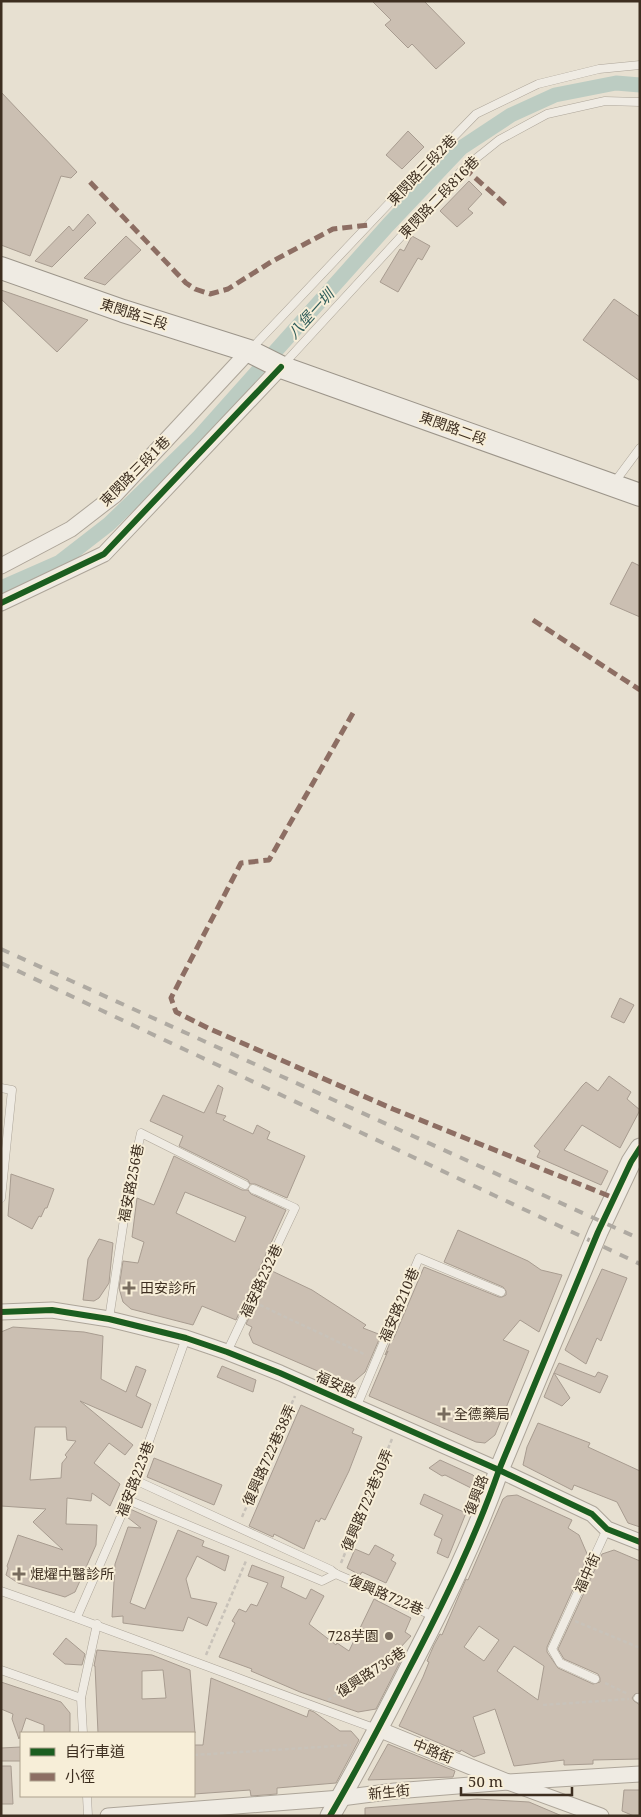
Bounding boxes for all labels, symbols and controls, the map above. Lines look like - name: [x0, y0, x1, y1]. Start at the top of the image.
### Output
- street label: 東閔路三段2巷: [383, 130, 460, 209]
- street label: 東閔路二段816巷: [394, 151, 483, 242]
- water label: 八堡一圳: [283, 283, 339, 342]
- street label: 東閔路三段: [98, 294, 170, 333]
- street label: 東閔路二段: [417, 407, 489, 448]
- street label: 東閔路三段1巷: [95, 431, 174, 510]
- street label: 福安路256巷: [114, 1142, 147, 1224]
- street label: 福安路232巷: [235, 1241, 286, 1321]
- street label: 福安路210巷: [374, 1265, 423, 1345]
- place label: 田安診所: [140, 1278, 196, 1297]
- marker: 田安診所: [122, 1281, 136, 1295]
- street label: 福安路: [313, 1366, 359, 1401]
- street label: 復興路722巷38弄: [238, 1401, 299, 1509]
- place label: 全德藥局: [454, 1404, 510, 1423]
- marker: 全德藥局: [438, 1408, 450, 1420]
- street label: 福安路223巷: [111, 1438, 158, 1519]
- street label: 復興路722巷30弄: [336, 1446, 397, 1554]
- street label: 復興路: [459, 1472, 492, 1518]
- street label: 福中街: [569, 1550, 604, 1596]
- place label: 焜燿中醫診所: [30, 1564, 114, 1583]
- marker: 焜燿中醫診所: [12, 1567, 26, 1581]
- street label: 復興路722巷: [346, 1570, 426, 1619]
- place label: 728芋園: [328, 1626, 379, 1645]
- marker: 728芋園: [383, 1630, 395, 1642]
- street label: 復興路736巷: [332, 1642, 409, 1701]
- legend: [20, 1732, 195, 1797]
- street label: 中路街: [410, 1734, 456, 1767]
- text: 自行車道: [65, 1741, 125, 1761]
- scale bar: [461, 1764, 572, 1796]
- text: 小徑: [65, 1766, 95, 1786]
- text: 50 m: [468, 1771, 503, 1791]
- street label: 新生街: [367, 1780, 411, 1803]

